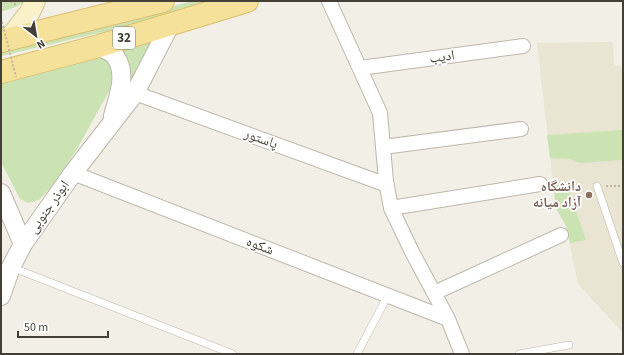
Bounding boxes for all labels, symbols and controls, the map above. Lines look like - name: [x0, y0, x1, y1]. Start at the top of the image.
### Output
- north arrow: [16, 16, 56, 56]
- road number: 32: [113, 27, 135, 49]
- text: N: [34, 36, 48, 52]
- street label: ادیب: [428, 45, 456, 69]
- street label: پاستور: [240, 123, 281, 154]
- street label: ابوذر جنوبی: [23, 176, 75, 238]
- place label: دانشگاه آزاد میانه: [533, 177, 581, 213]
- marker: دانشگاه آزاد میانه: [584, 190, 594, 200]
- street label: شکوه: [243, 232, 277, 260]
- scale bar: [18, 313, 108, 339]
- text: 50 m: [24, 319, 48, 336]

